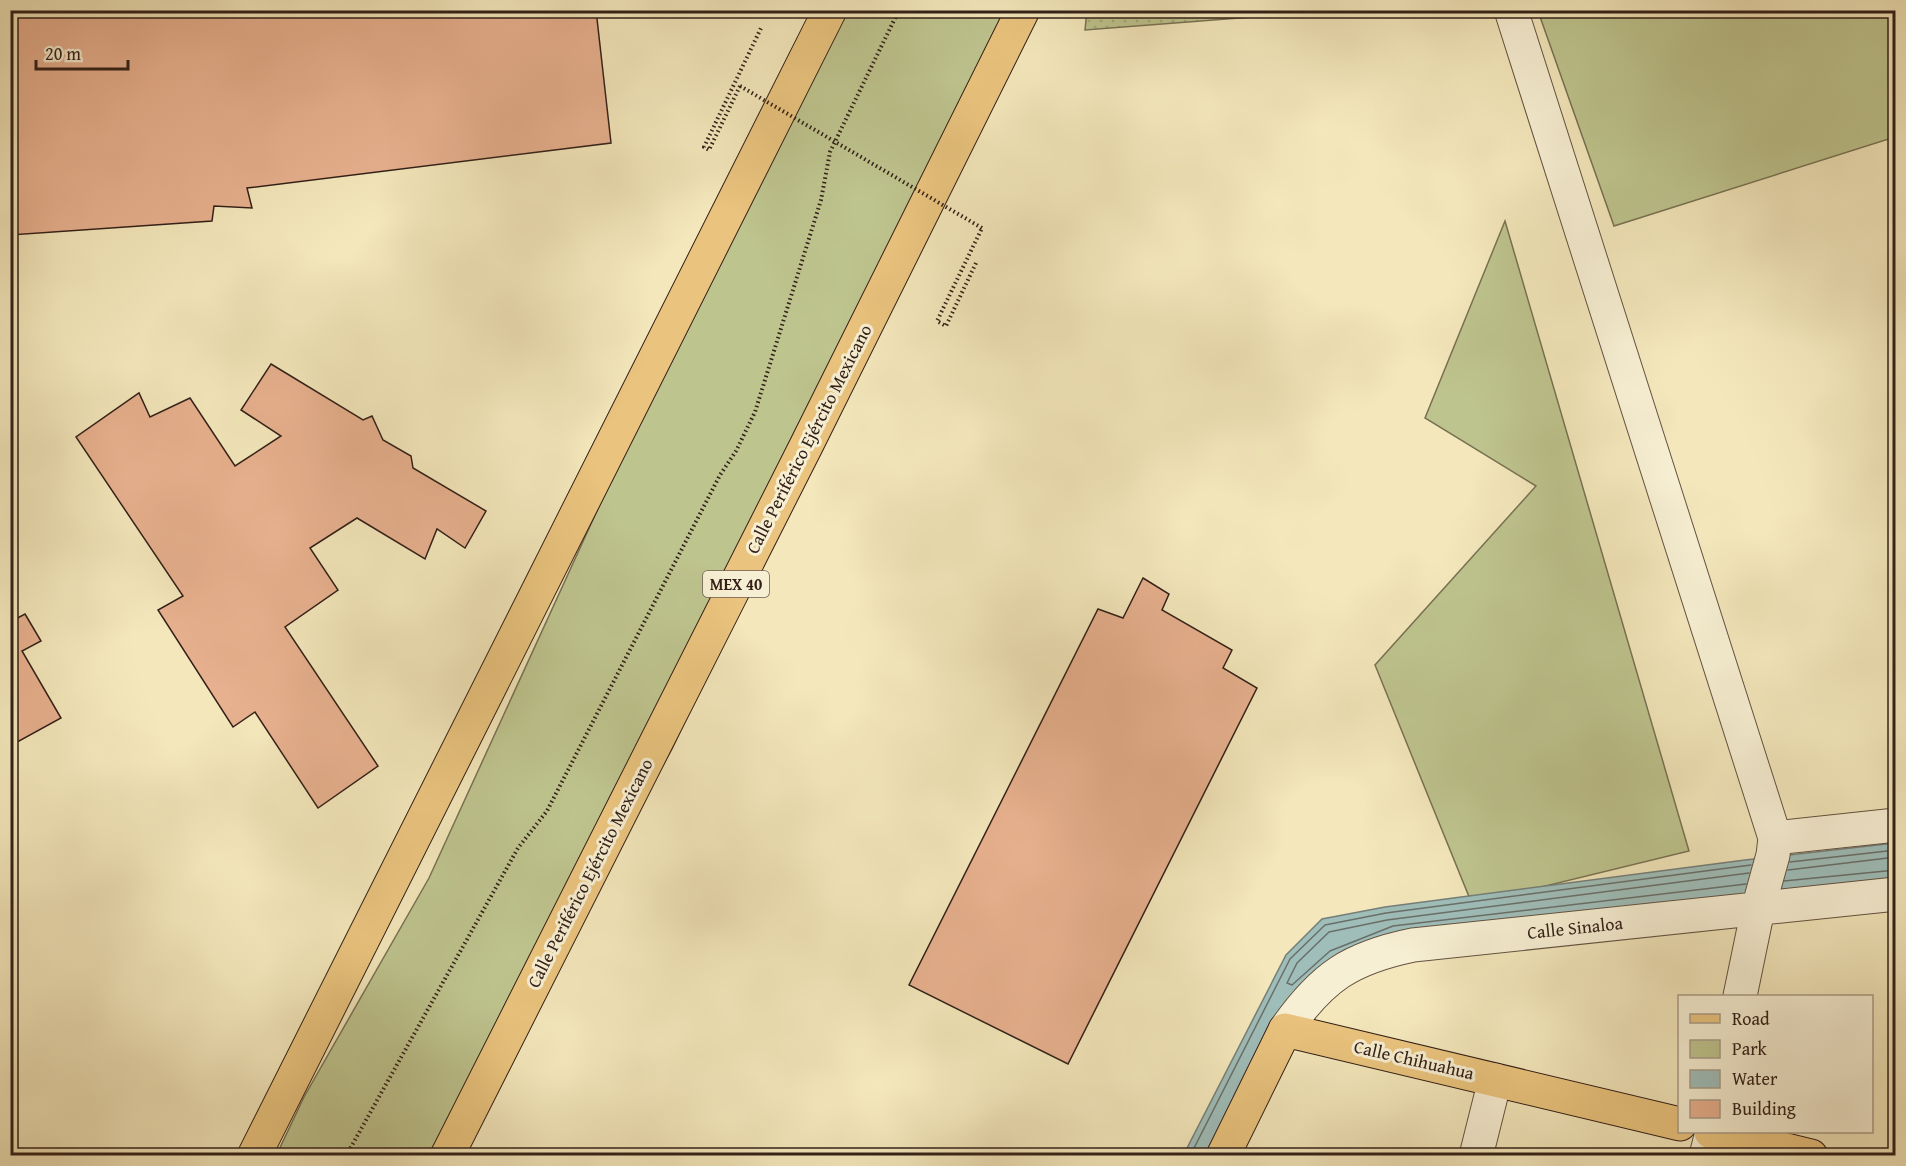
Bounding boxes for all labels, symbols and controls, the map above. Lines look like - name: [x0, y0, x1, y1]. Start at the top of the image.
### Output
- scale bar: [36, 33, 128, 71]
- text: 20 m: [45, 40, 81, 67]
- street label: Calle Periférico Ejército Mexicano: [739, 319, 878, 558]
- road number: MEX 40: [703, 571, 769, 597]
- street label: Calle Periférico Ejército Mexicano: [520, 753, 659, 992]
- street label: Calle Sinaloa: [1526, 909, 1625, 946]
- legend: [1678, 995, 1873, 1133]
- text: Road: [1732, 1005, 1770, 1032]
- street label: Calle Chihuahua: [1351, 1033, 1477, 1087]
- text: Park: [1732, 1035, 1768, 1062]
- text: Water: [1732, 1065, 1778, 1092]
- text: Building: [1732, 1095, 1796, 1122]

